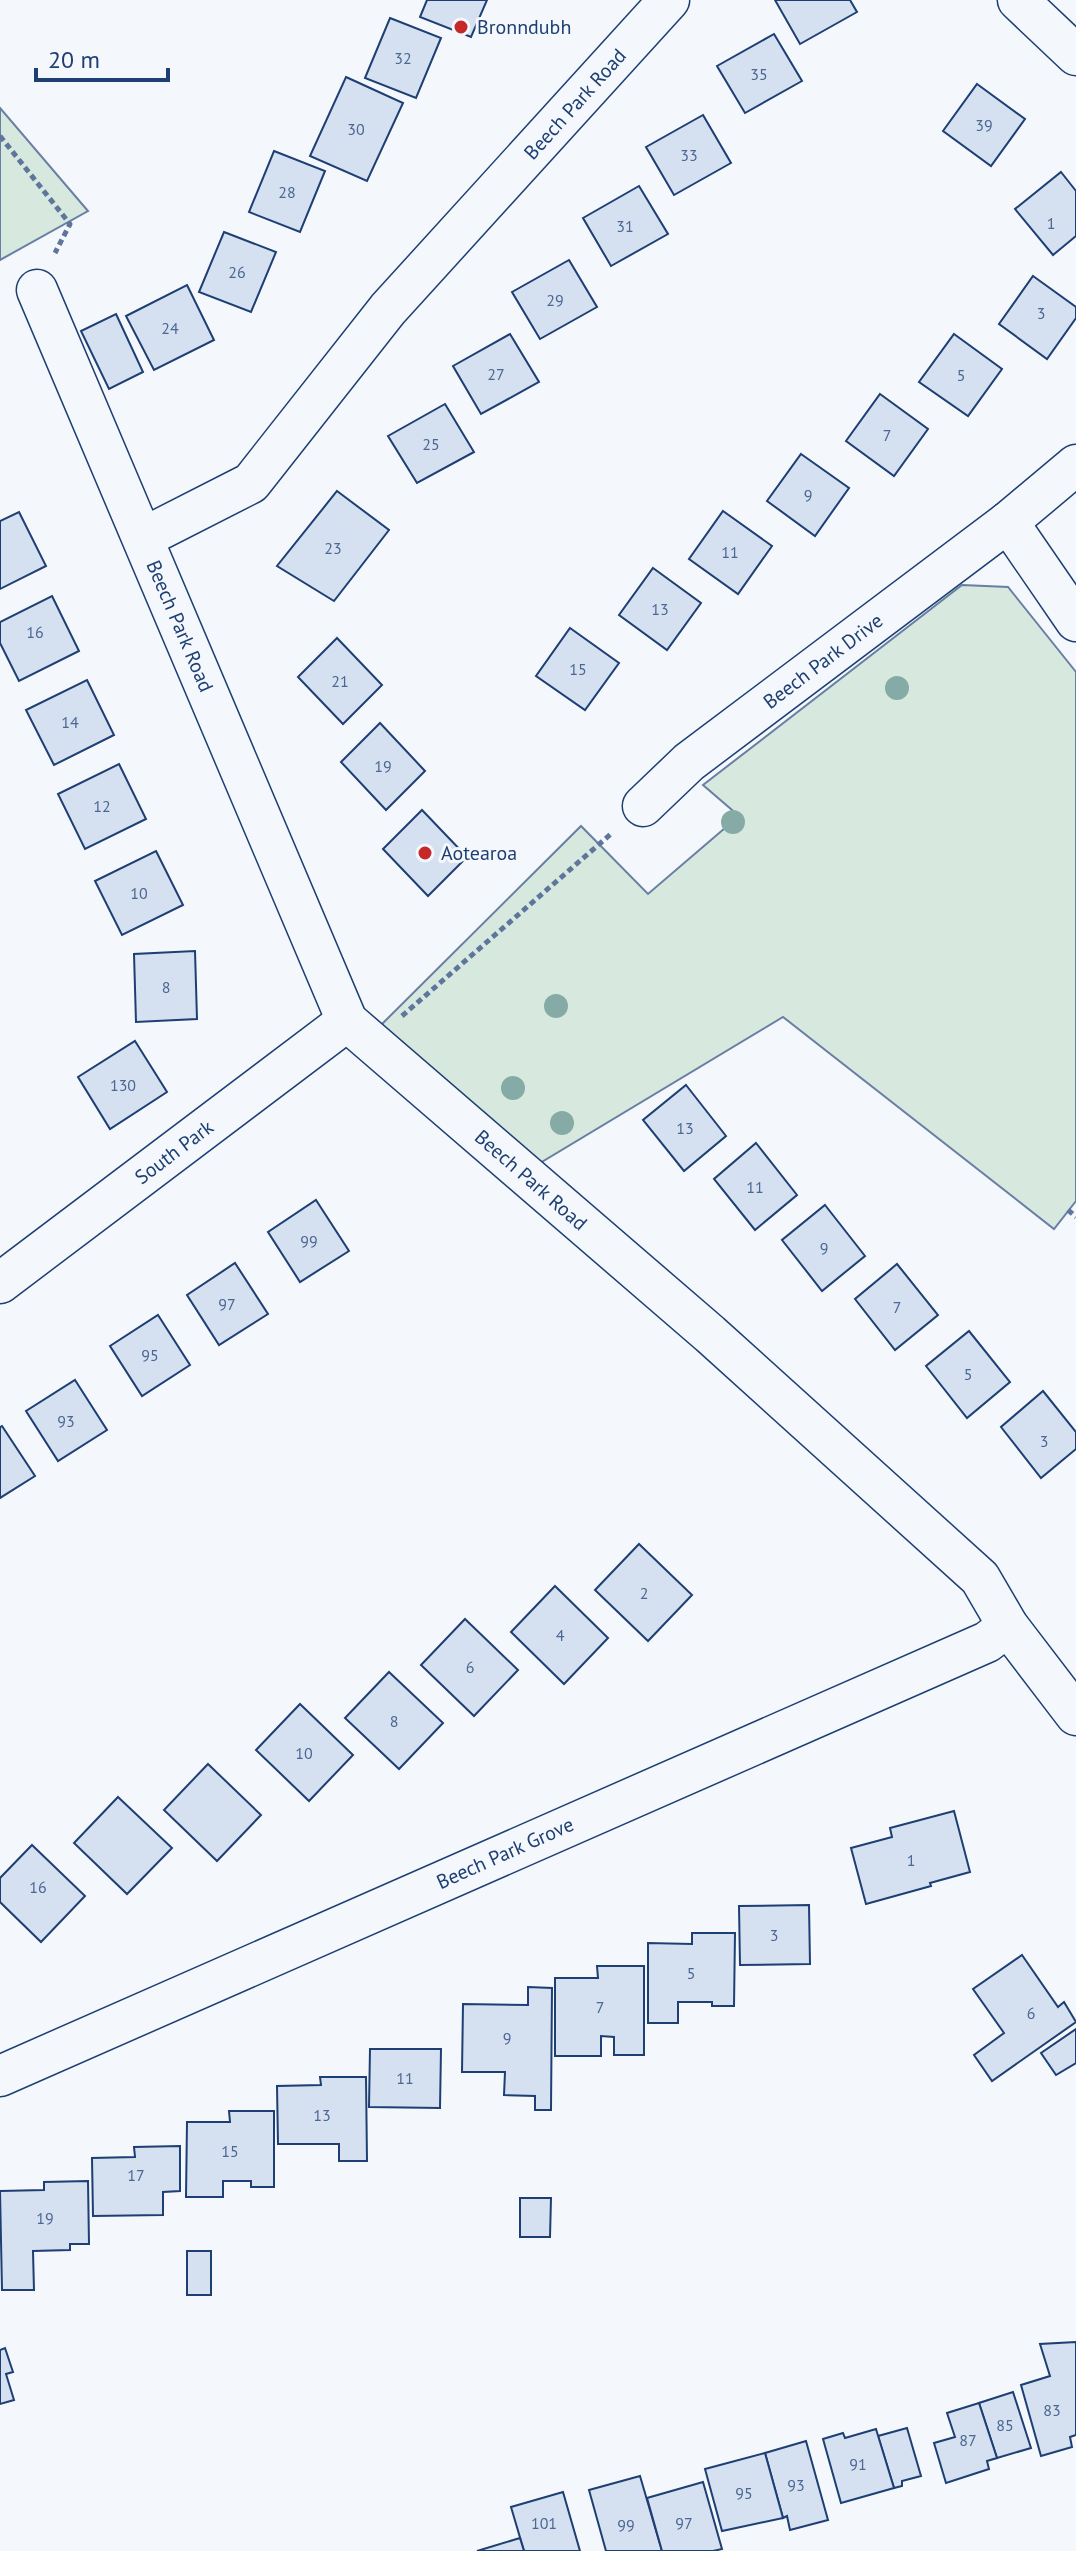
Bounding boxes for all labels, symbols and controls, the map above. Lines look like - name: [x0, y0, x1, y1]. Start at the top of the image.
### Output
- place label: Bronndubh: [477, 14, 571, 40]
- marker: Bronndubh: [452, 18, 470, 36]
- scale bar: [36, 32, 168, 82]
- street label: Beech Park Road: [518, 43, 632, 165]
- text: 20 m: [48, 44, 100, 75]
- house number: 32: [394, 48, 412, 68]
- house number: 35: [750, 64, 768, 84]
- house number: 39: [975, 115, 993, 135]
- house number: 30: [347, 119, 365, 139]
- house number: 33: [680, 145, 698, 165]
- house number: 28: [278, 182, 296, 202]
- house number: 1: [1047, 213, 1055, 233]
- house number: 31: [616, 216, 634, 236]
- house number: 26: [228, 262, 246, 282]
- house number: 29: [546, 290, 564, 310]
- house number: 3: [1037, 303, 1045, 323]
- house number: 24: [161, 318, 179, 338]
- house number: 27: [487, 364, 505, 384]
- house number: 5: [957, 365, 965, 385]
- house number: 7: [883, 425, 891, 445]
- house number: 25: [422, 434, 440, 454]
- house number: 9: [804, 485, 812, 505]
- house number: 23: [324, 538, 342, 558]
- house number: 11: [721, 542, 739, 562]
- street label: Beech Park Road: [141, 556, 219, 696]
- house number: 13: [651, 599, 669, 619]
- street label: Beech Park Drive: [758, 608, 888, 714]
- house number: 16: [26, 622, 44, 642]
- house number: 15: [569, 659, 587, 679]
- house number: 21: [331, 671, 349, 691]
- house number: 14: [61, 712, 79, 732]
- house number: 19: [374, 756, 392, 776]
- house number: 12: [93, 796, 111, 816]
- place label: Aotearoa: [441, 840, 517, 866]
- marker: Aotearoa: [416, 844, 434, 862]
- house number: 10: [130, 883, 148, 903]
- house number: 8: [162, 977, 170, 997]
- house number: 130: [110, 1075, 136, 1095]
- street label: South Park: [129, 1114, 219, 1190]
- house number: 13: [676, 1118, 694, 1138]
- street label: Beech Park Road: [469, 1124, 593, 1236]
- house number: 11: [746, 1177, 764, 1197]
- house number: 99: [300, 1231, 318, 1251]
- house number: 9: [820, 1238, 828, 1258]
- house number: 97: [218, 1294, 236, 1314]
- house number: 7: [893, 1297, 901, 1317]
- house number: 95: [141, 1345, 159, 1365]
- house number: 5: [964, 1364, 972, 1384]
- house number: 93: [57, 1411, 75, 1431]
- house number: 3: [1040, 1431, 1048, 1451]
- house number: 2: [640, 1583, 648, 1603]
- house number: 4: [556, 1625, 565, 1645]
- house number: 6: [466, 1657, 474, 1677]
- house number: 8: [390, 1711, 398, 1731]
- house number: 10: [295, 1743, 313, 1763]
- street label: Beech Park Grove: [432, 1811, 578, 1895]
- house number: 1: [907, 1850, 915, 1870]
- house number: 16: [29, 1877, 47, 1897]
- house number: 3: [770, 1925, 778, 1945]
- house number: 5: [687, 1963, 695, 1983]
- house number: 7: [596, 1997, 604, 2017]
- house number: 6: [1027, 2003, 1035, 2023]
- house number: 9: [503, 2028, 511, 2048]
- house number: 11: [396, 2068, 414, 2088]
- house number: 13: [313, 2105, 331, 2125]
- house number: 15: [221, 2141, 239, 2161]
- house number: 17: [127, 2165, 145, 2185]
- house number: 19: [36, 2208, 54, 2228]
- house number: 83: [1043, 2400, 1061, 2420]
- house number: 85: [996, 2415, 1014, 2435]
- house number: 87: [959, 2430, 977, 2450]
- house number: 91: [849, 2454, 867, 2474]
- house number: 93: [787, 2475, 805, 2495]
- house number: 95: [735, 2483, 753, 2503]
- house number: 101: [531, 2513, 557, 2533]
- house number: 97: [675, 2513, 693, 2533]
- house number: 99: [617, 2515, 635, 2535]

